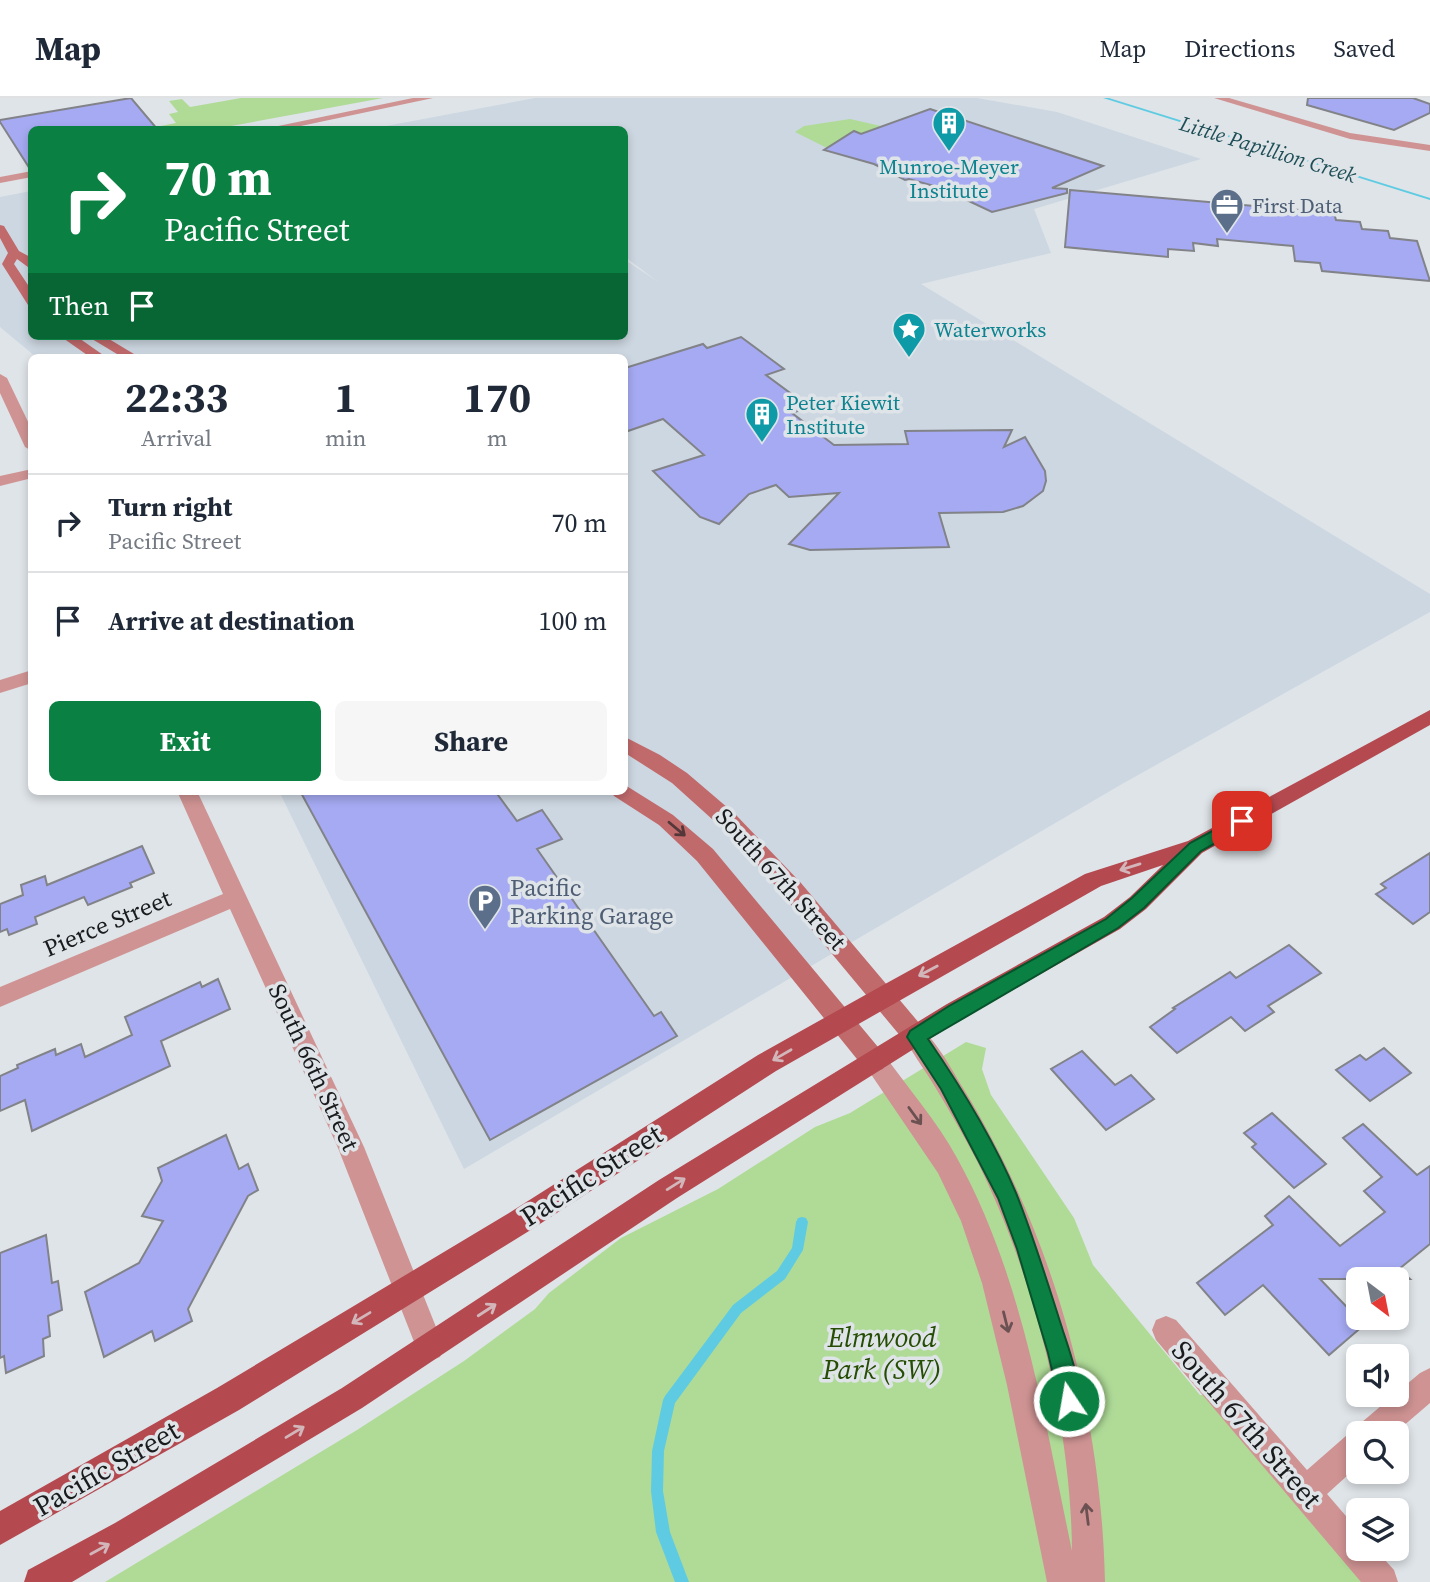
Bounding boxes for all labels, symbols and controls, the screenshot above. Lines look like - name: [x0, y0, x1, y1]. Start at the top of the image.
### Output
- text: Map: [35, 26, 101, 71]
- text: Map: [1099, 32, 1146, 65]
- text: Directions: [1184, 32, 1295, 65]
- text: Saved: [1333, 32, 1395, 65]
- building icon: Munroe-Meyer Institute: [930, 104, 968, 153]
- water label: Little Papillion Creek: [1175, 108, 1360, 190]
- text: 70 m: [164, 144, 272, 211]
- place label: Munroe-Meyer Institute: [879, 152, 1019, 205]
- icon: right: [49, 154, 140, 245]
- office icon: First Data: [1208, 186, 1246, 235]
- place label: First Data: [1252, 191, 1343, 220]
- text: Pacific Street: [164, 208, 350, 252]
- icon: arrive: [123, 287, 161, 325]
- text: Then: [49, 288, 109, 324]
- place icon: Waterworks: [890, 310, 928, 359]
- place label: Waterworks: [934, 315, 1046, 344]
- text: 22:33: [125, 368, 228, 426]
- text: 1: [334, 368, 357, 426]
- text: 170: [463, 368, 531, 426]
- place label: Peter Kiewit Institute: [786, 388, 900, 441]
- building icon: Peter Kiewit Institute: [743, 395, 781, 444]
- text: Arrival: [141, 422, 212, 454]
- text: min: [325, 422, 366, 454]
- text: m: [487, 422, 508, 454]
- text: Turn right: [108, 489, 232, 525]
- icon: right: [49, 504, 87, 542]
- text: 70 m: [552, 505, 607, 541]
- text: Pacific Street: [108, 525, 241, 557]
- icon: arrive: [49, 602, 87, 640]
- text: Arrive at destination: [108, 603, 355, 639]
- text: 100 m: [539, 603, 607, 639]
- button: Exit: [49, 701, 321, 781]
- button: Share: [335, 701, 607, 781]
- pin: [1212, 791, 1272, 851]
- street label: South 67th Street: [708, 801, 854, 957]
- icon: arrive: [1223, 802, 1261, 840]
- one-way arrow: [668, 821, 686, 837]
- one-way arrow: [1119, 861, 1141, 874]
- place label: Pacific Parking Garage: [510, 871, 674, 932]
- street label: Pierce Street: [38, 881, 176, 965]
- parking icon: Pacific Parking Garage: [466, 882, 504, 931]
- one-way arrow: [918, 965, 939, 978]
- street label: South 66th Street: [261, 978, 367, 1156]
- one-way arrow: [772, 1048, 792, 1062]
- one-way arrow: [907, 1106, 922, 1125]
- street label: Pacific Street: [513, 1114, 670, 1235]
- one-way arrow: [666, 1176, 686, 1190]
- north arrow: [1346, 1267, 1409, 1330]
- map controls: [1346, 1267, 1409, 1561]
- one-way arrow: [477, 1303, 496, 1318]
- one-way arrow: [1000, 1310, 1013, 1333]
- one-way arrow: [351, 1312, 371, 1326]
- park label: Elmwood Park (SW): [821, 1318, 942, 1388]
- street label: South 67th Street: [1163, 1332, 1331, 1517]
- button: sound: [1346, 1344, 1409, 1407]
- position arrow: [1032, 1364, 1106, 1438]
- street label: Pacific Street: [26, 1411, 187, 1525]
- button: search: [1346, 1421, 1409, 1484]
- one-way arrow: [285, 1425, 305, 1439]
- button: layers: [1346, 1498, 1409, 1561]
- one-way arrow: [1080, 1503, 1093, 1526]
- one-way arrow: [89, 1542, 110, 1555]

